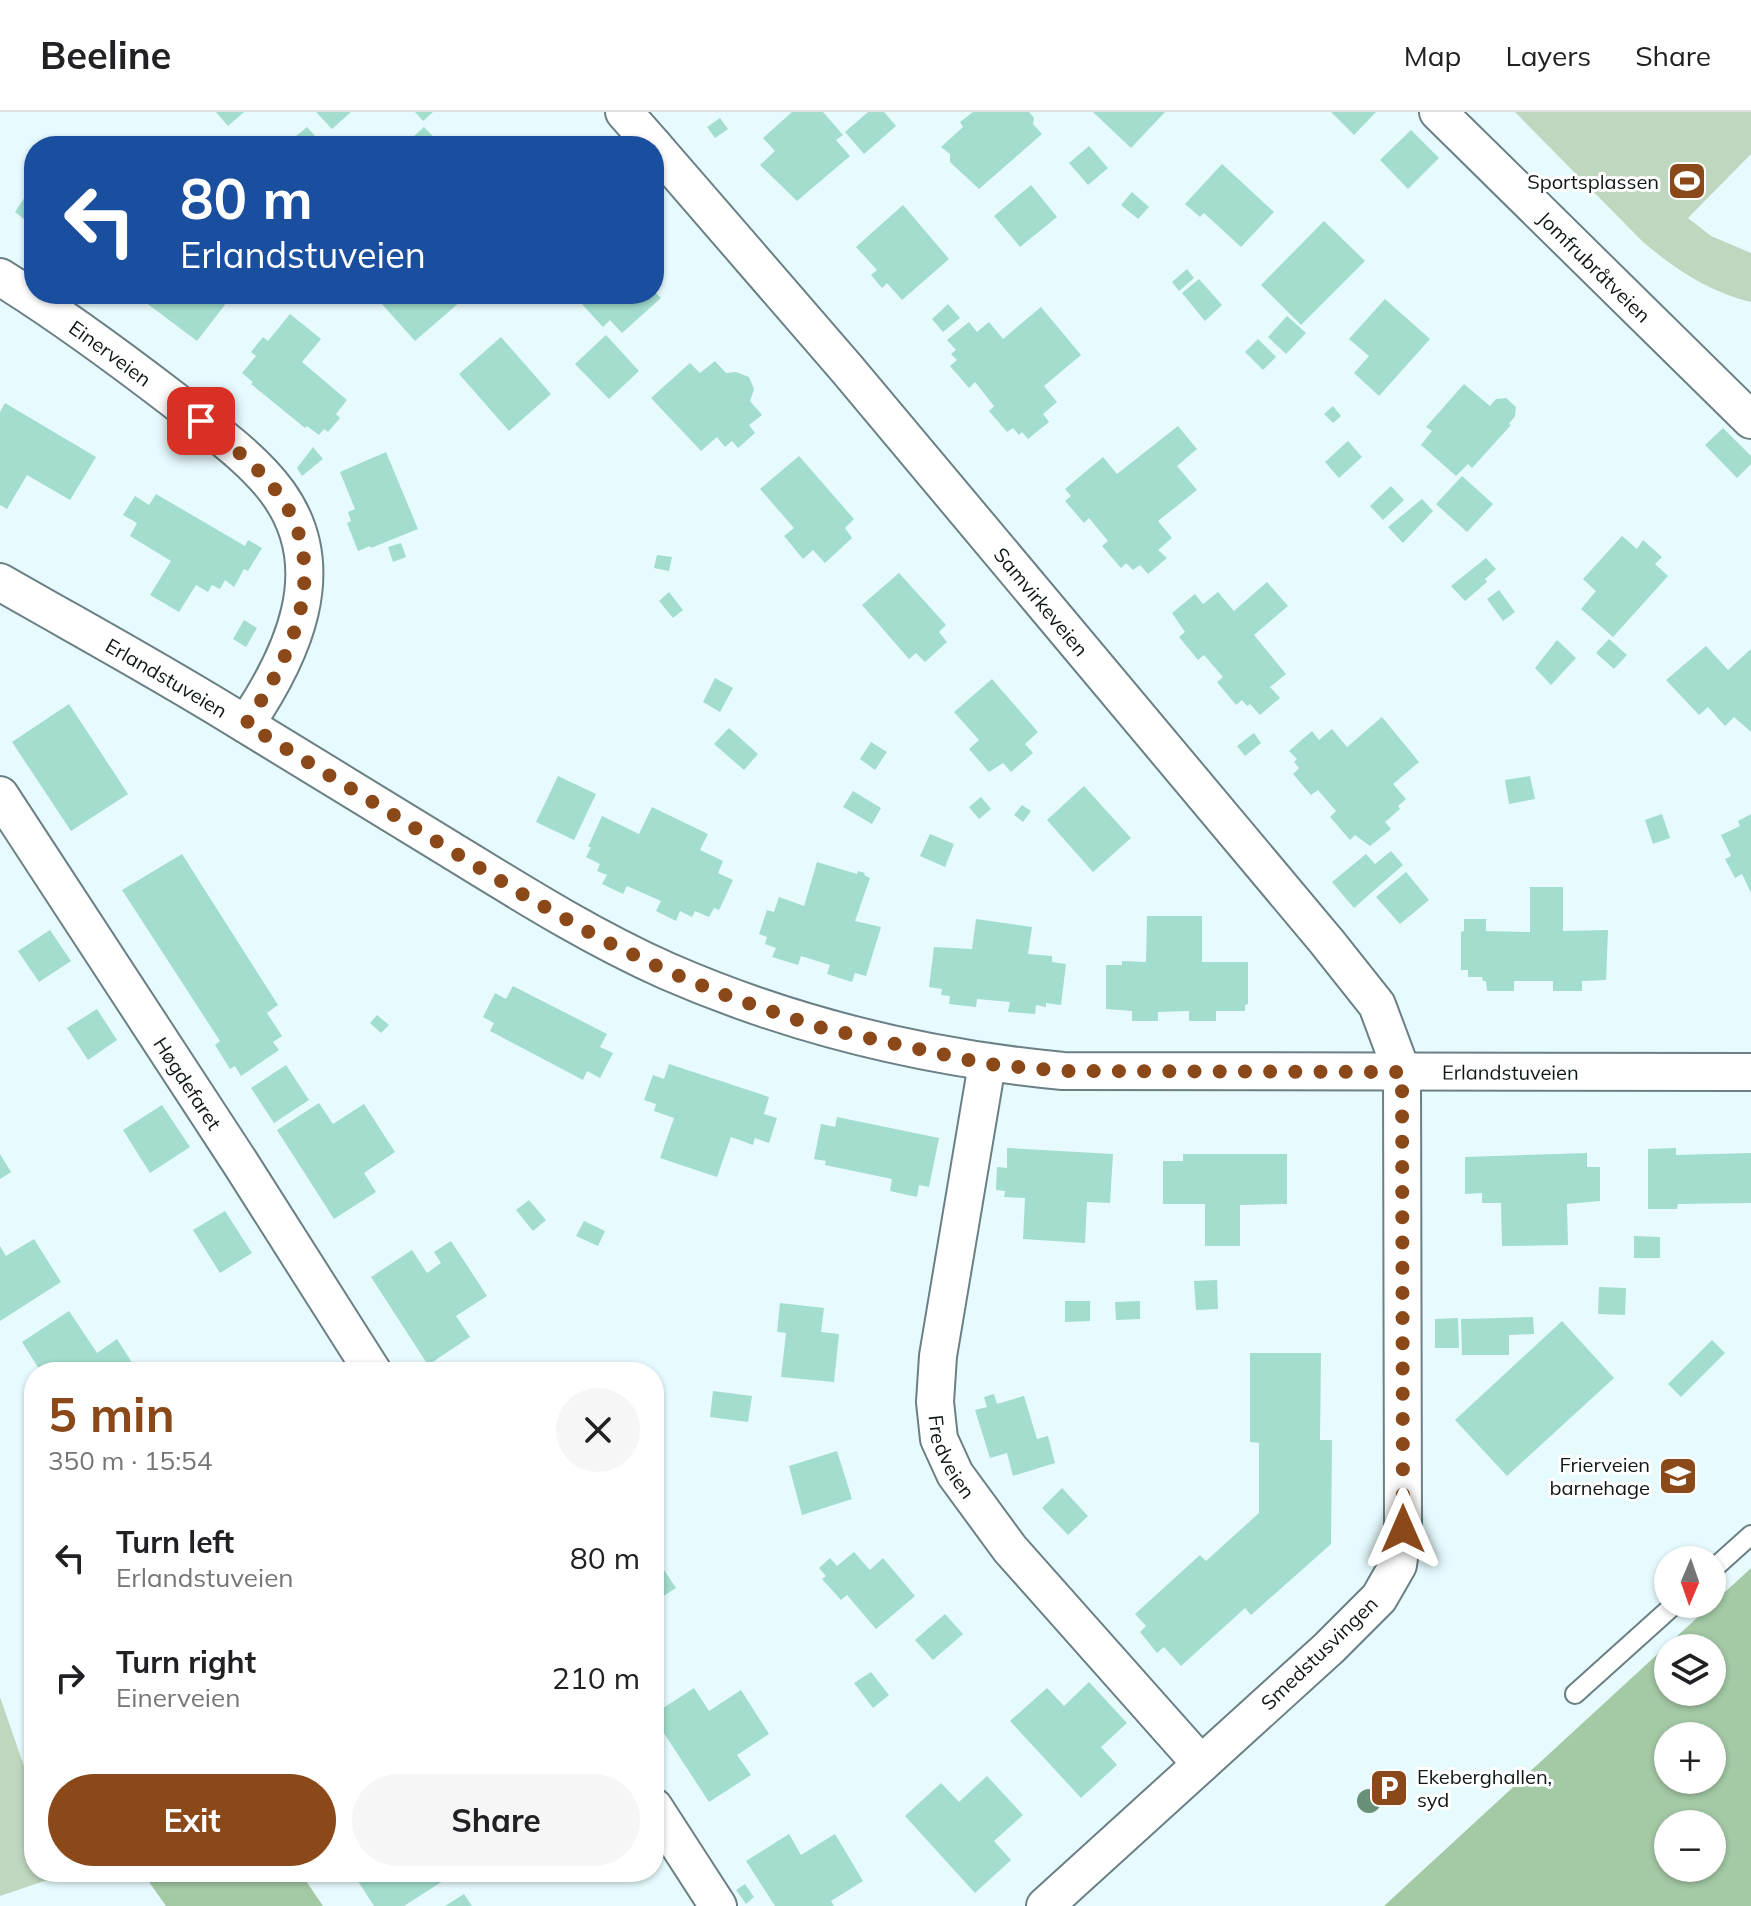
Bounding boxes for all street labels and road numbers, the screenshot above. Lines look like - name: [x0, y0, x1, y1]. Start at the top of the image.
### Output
- street label: Jomfrubråtveien: [1533, 205, 1656, 327]
- street label: Einerveien: [65, 314, 157, 391]
- street label: Samvirkeveien: [989, 542, 1094, 661]
- street label: Erlandstuveien: [101, 632, 232, 723]
- street label: Høgdefaret: [149, 1032, 227, 1134]
- street label: Erlandstuveien: [1442, 1059, 1579, 1084]
- street label: Fredveien: [924, 1413, 981, 1503]
- street label: Smedstusvingen: [1255, 1591, 1383, 1715]

